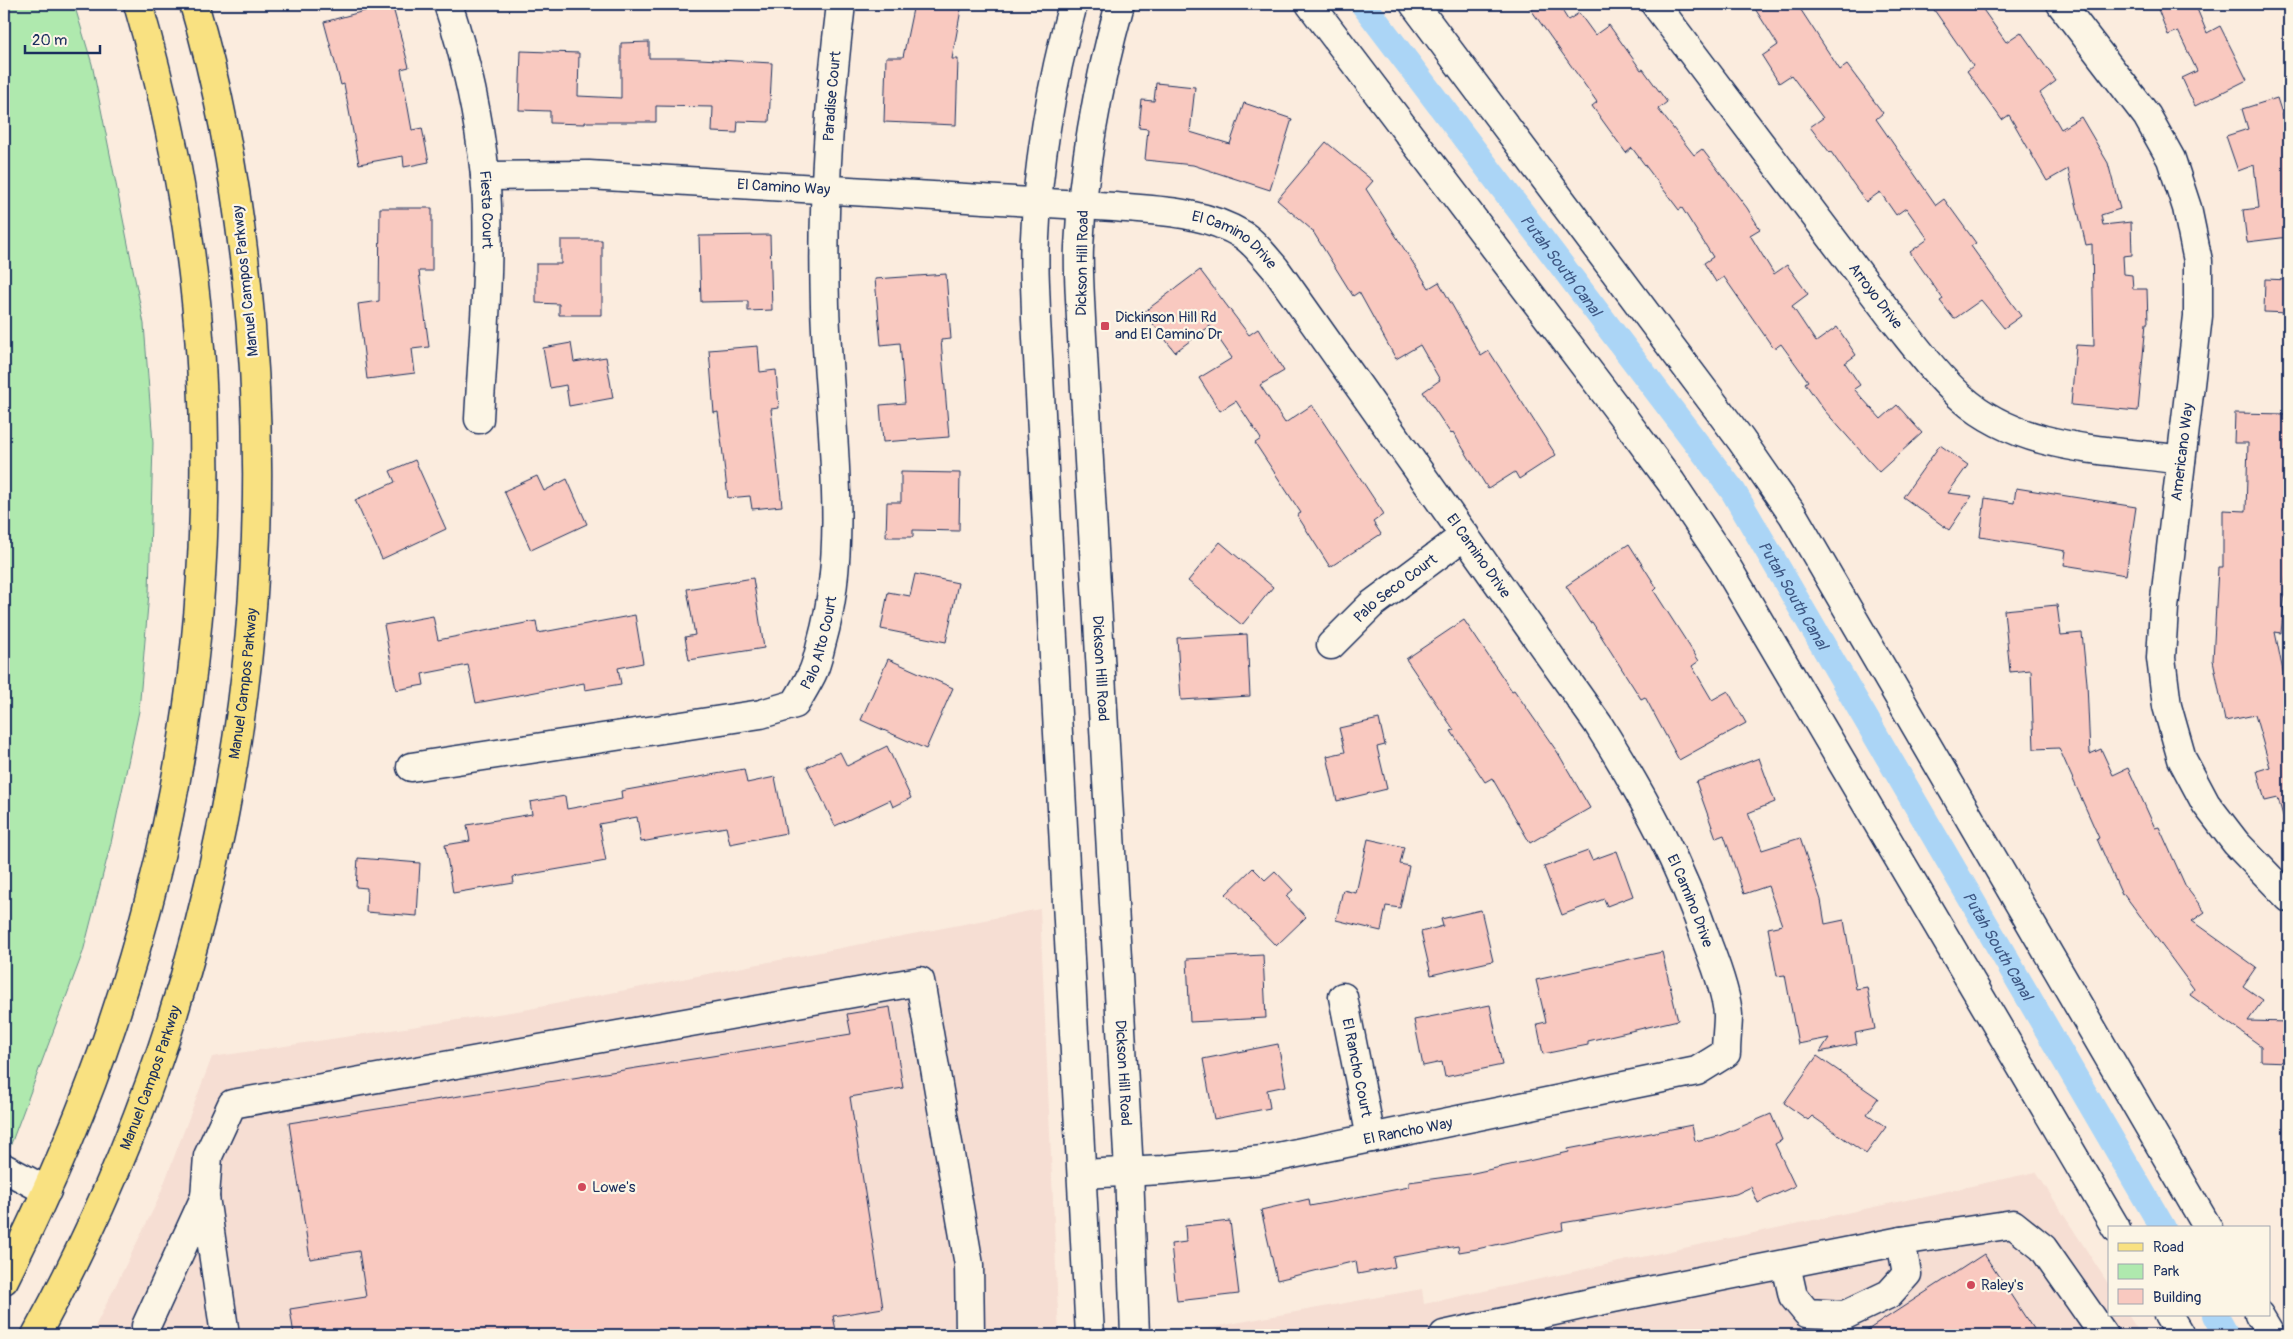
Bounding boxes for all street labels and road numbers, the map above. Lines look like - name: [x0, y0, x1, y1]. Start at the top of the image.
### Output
- street label: Paradise Court: [819, 49, 846, 142]
- street label: Fiesta Court: [475, 170, 497, 250]
- street label: El Camino Way: [737, 175, 831, 200]
- street label: Manuel Campos Parkway: [228, 204, 263, 358]
- street label: El Camino Drive: [1190, 207, 1281, 274]
- street label: Dickson Hill Road: [1072, 210, 1093, 316]
- street label: Arroyo Drive: [1844, 259, 1907, 333]
- street label: Americano Way: [2167, 401, 2198, 502]
- street label: El Camino Drive: [1442, 510, 1515, 602]
- street label: Palo Seco Court: [1350, 549, 1442, 627]
- street label: Palo Alto Court: [796, 594, 841, 693]
- street label: Manuel Campos Parkway: [225, 607, 262, 761]
- street label: Dickson Hill Road: [1088, 615, 1113, 722]
- street label: El Camino Drive: [1662, 851, 1717, 950]
- street label: Manuel Campos Parkway: [116, 1003, 185, 1153]
- street label: El Rancho Court: [1337, 1017, 1376, 1120]
- street label: Dickson Hill Road: [1111, 1019, 1135, 1126]
- street label: El Rancho Way: [1362, 1113, 1455, 1149]

